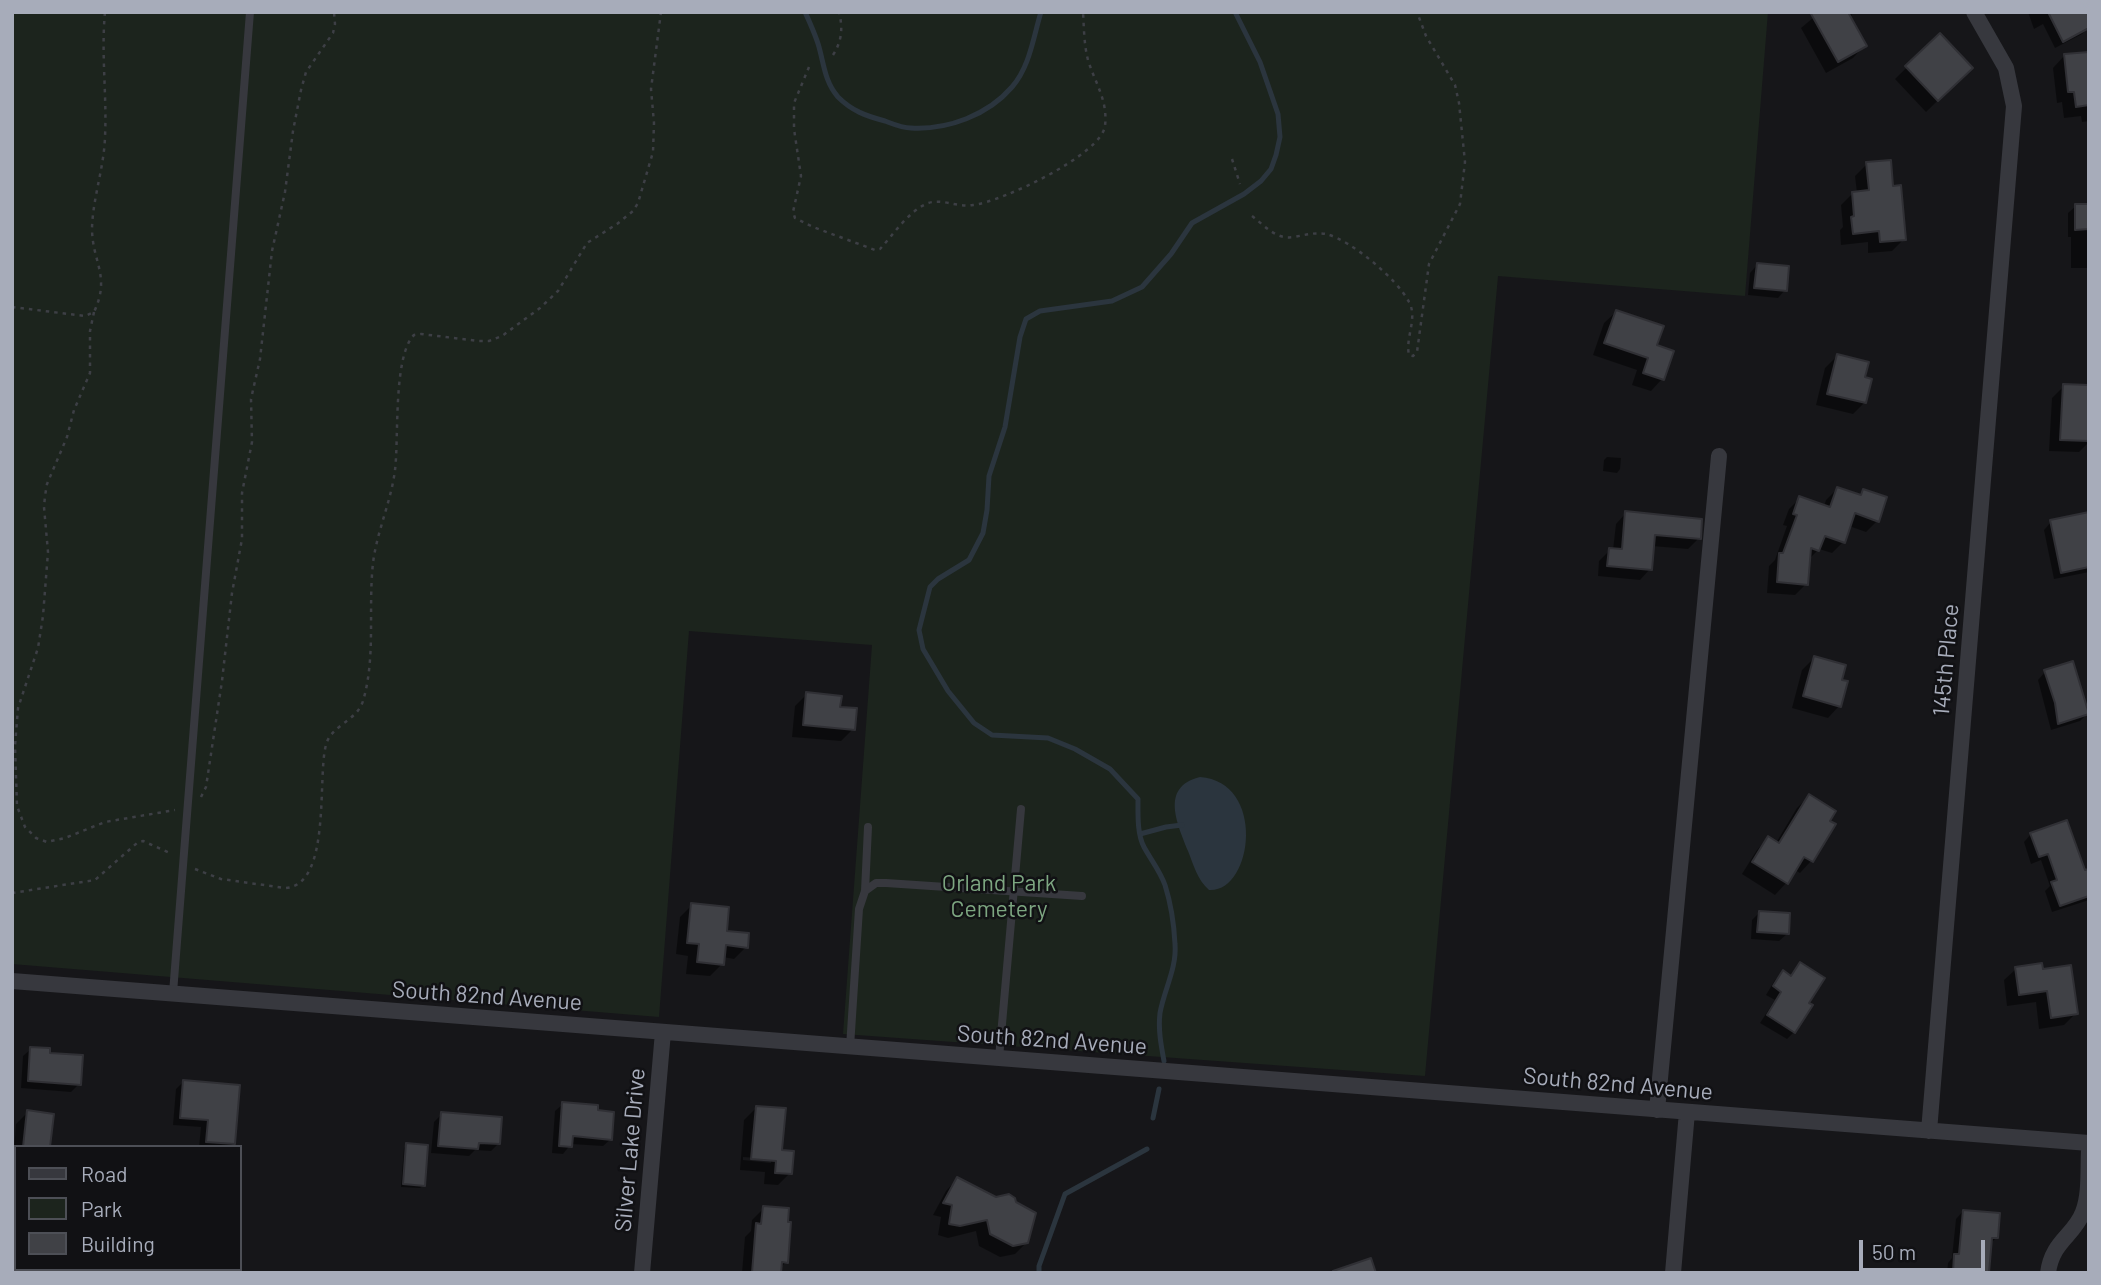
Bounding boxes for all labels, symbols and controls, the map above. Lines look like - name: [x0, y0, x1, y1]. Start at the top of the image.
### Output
- street label: 145th Place: [1927, 603, 1965, 717]
- park label: Orland Park Cemetery: [942, 869, 1056, 923]
- street label: South 82nd Avenue: [391, 976, 583, 1016]
- street label: South 82nd Avenue: [956, 1020, 1148, 1060]
- street label: South 82nd Avenue: [1522, 1062, 1714, 1106]
- street label: Silver Lake Drive: [609, 1067, 651, 1233]
- legend: [14, 1145, 242, 1271]
- text: Road: [81, 1161, 127, 1186]
- text: Park: [81, 1196, 122, 1221]
- scale bar: [1863, 1226, 1989, 1270]
- text: Building: [81, 1231, 155, 1256]
- text: 50 m: [1872, 1239, 1916, 1264]

